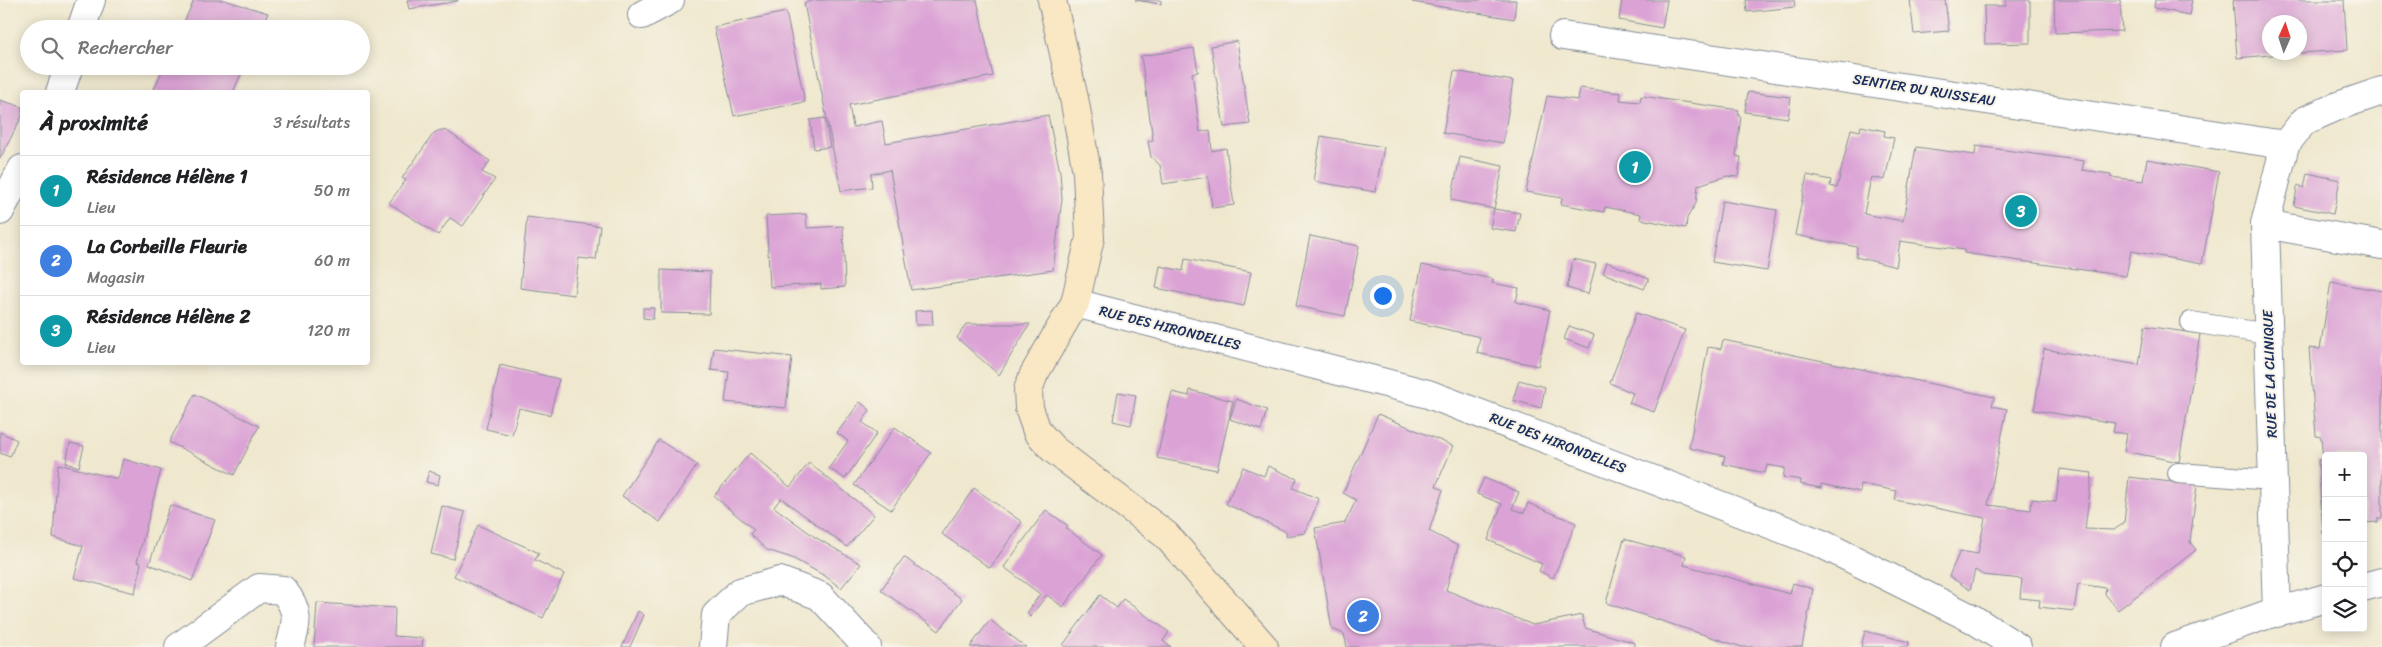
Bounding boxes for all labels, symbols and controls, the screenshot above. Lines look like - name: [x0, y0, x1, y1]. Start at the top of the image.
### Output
- north arrow: [2262, 15, 2307, 60]
- search box: [20, 20, 370, 75]
- text: Rechercher: [78, 31, 173, 64]
- icon: search: [38, 34, 66, 62]
- street label: SENTIER DU RUISSEAU: [1851, 66, 1997, 114]
- text: À proximité: [40, 104, 148, 142]
- text: 3 résultats: [273, 108, 350, 137]
- pin: 1: [1619, 148, 1651, 186]
- text: Résidence Hélène 1: [87, 160, 248, 193]
- text: 1: [53, 176, 59, 205]
- text: 50 m: [314, 176, 350, 205]
- pin: 3: [2005, 192, 2037, 230]
- text: Lieu: [87, 193, 116, 222]
- text: La Corbeille Fleurie: [87, 230, 247, 263]
- text: 2: [51, 246, 61, 275]
- text: 60 m: [314, 246, 350, 275]
- text: Magasin: [87, 263, 145, 292]
- your location: [1370, 283, 1396, 309]
- street label: RUE DES HIRONDELLES: [1097, 298, 1244, 358]
- text: Résidence Hélène 2: [87, 300, 250, 333]
- street label: RUE DE LA CLINIQUE: [2255, 308, 2285, 438]
- text: 3: [52, 316, 60, 345]
- text: 120 m: [307, 316, 350, 345]
- text: Lieu: [87, 333, 116, 362]
- street label: RUE DES HIRONDELLES: [1486, 405, 1630, 481]
- map controls: [2322, 452, 2367, 632]
- button: +: [2322, 452, 2367, 497]
- button: −: [2322, 497, 2367, 542]
- button: locate: [2322, 542, 2367, 587]
- button: layers: [2322, 587, 2367, 632]
- pin: 2: [1347, 597, 1379, 635]

